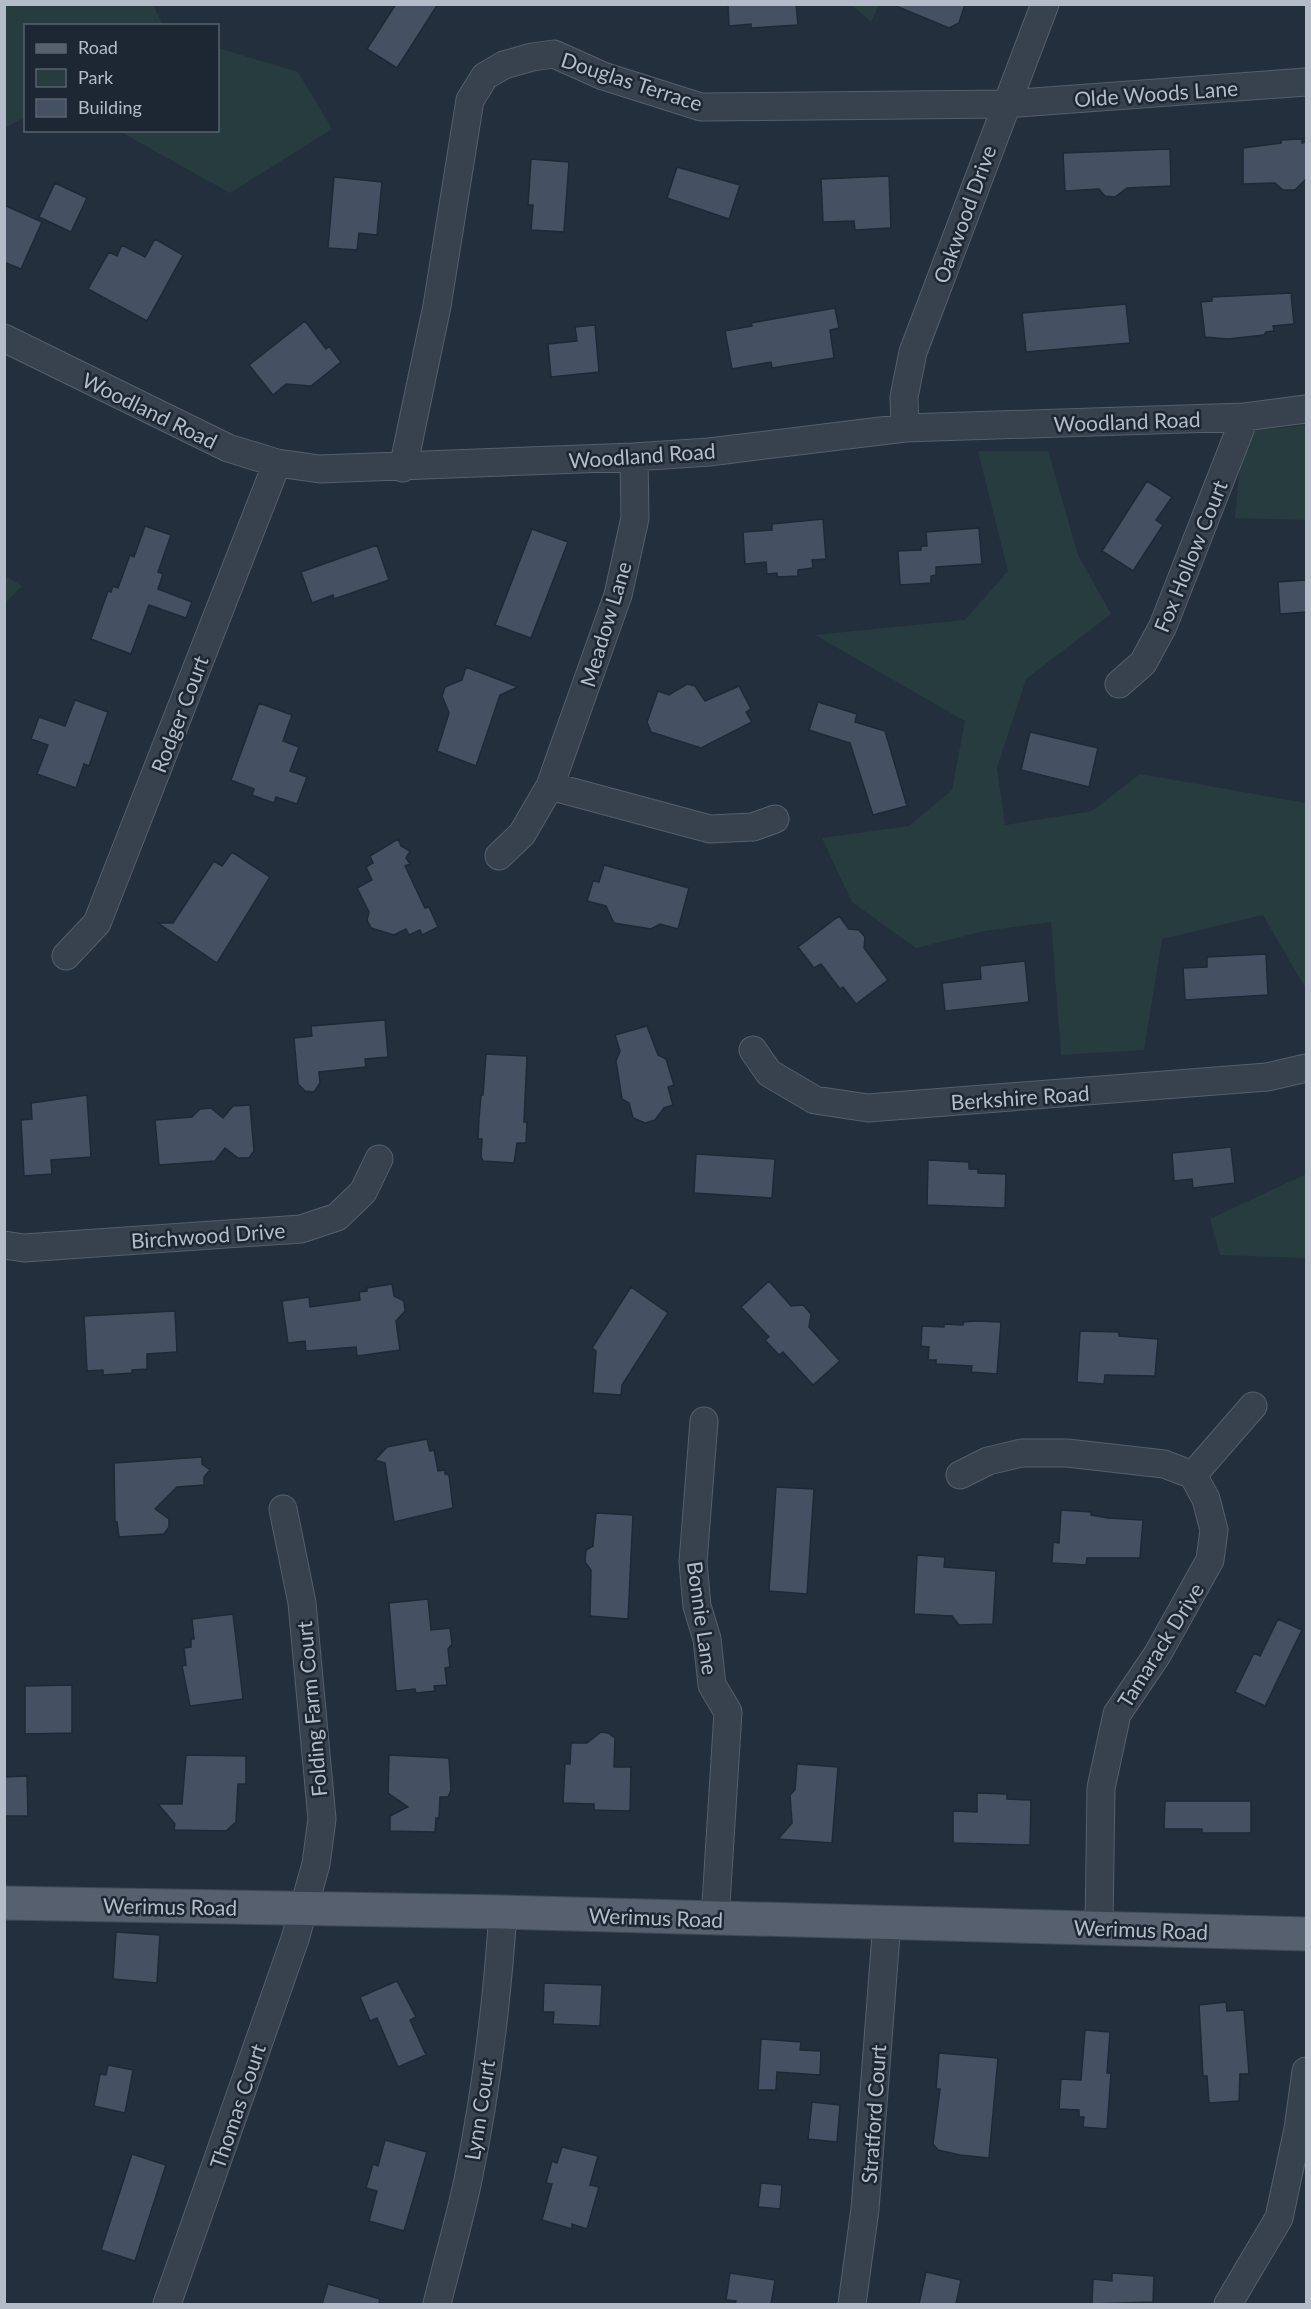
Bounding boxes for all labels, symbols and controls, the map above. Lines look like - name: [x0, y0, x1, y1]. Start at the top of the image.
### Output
- legend: [24, 24, 219, 132]
- text: Road: [78, 36, 118, 58]
- street label: Douglas Terrace: [558, 46, 706, 116]
- text: Park: [78, 66, 114, 88]
- street label: Olde Woods Lane: [1073, 75, 1239, 111]
- text: Building: [78, 96, 142, 118]
- street label: Oakwood Drive: [927, 142, 1001, 286]
- street label: Woodland Road: [78, 367, 222, 453]
- street label: Woodland Road: [1053, 406, 1201, 436]
- street label: Woodland Road: [568, 437, 716, 473]
- street label: Fox Hollow Court: [1148, 476, 1232, 636]
- street label: Meadow Lane: [574, 558, 636, 690]
- street label: Rodger Court: [145, 652, 213, 776]
- street label: Berkshire Road: [950, 1080, 1090, 1114]
- street label: Birchwood Drive: [130, 1217, 286, 1253]
- street label: Bonnie Lane: [683, 1560, 723, 1676]
- street label: Tamarack Drive: [1112, 1578, 1208, 1712]
- street label: Folding Farm Court: [291, 1620, 331, 1798]
- street label: Werimus Road: [103, 1892, 237, 1920]
- street label: Werimus Road: [588, 1902, 724, 1932]
- street label: Werimus Road: [1073, 1914, 1209, 1944]
- street label: Thomas Court: [204, 2040, 270, 2172]
- street label: Stratford Court: [856, 2043, 890, 2184]
- street label: Lynn Court: [459, 2058, 499, 2162]

